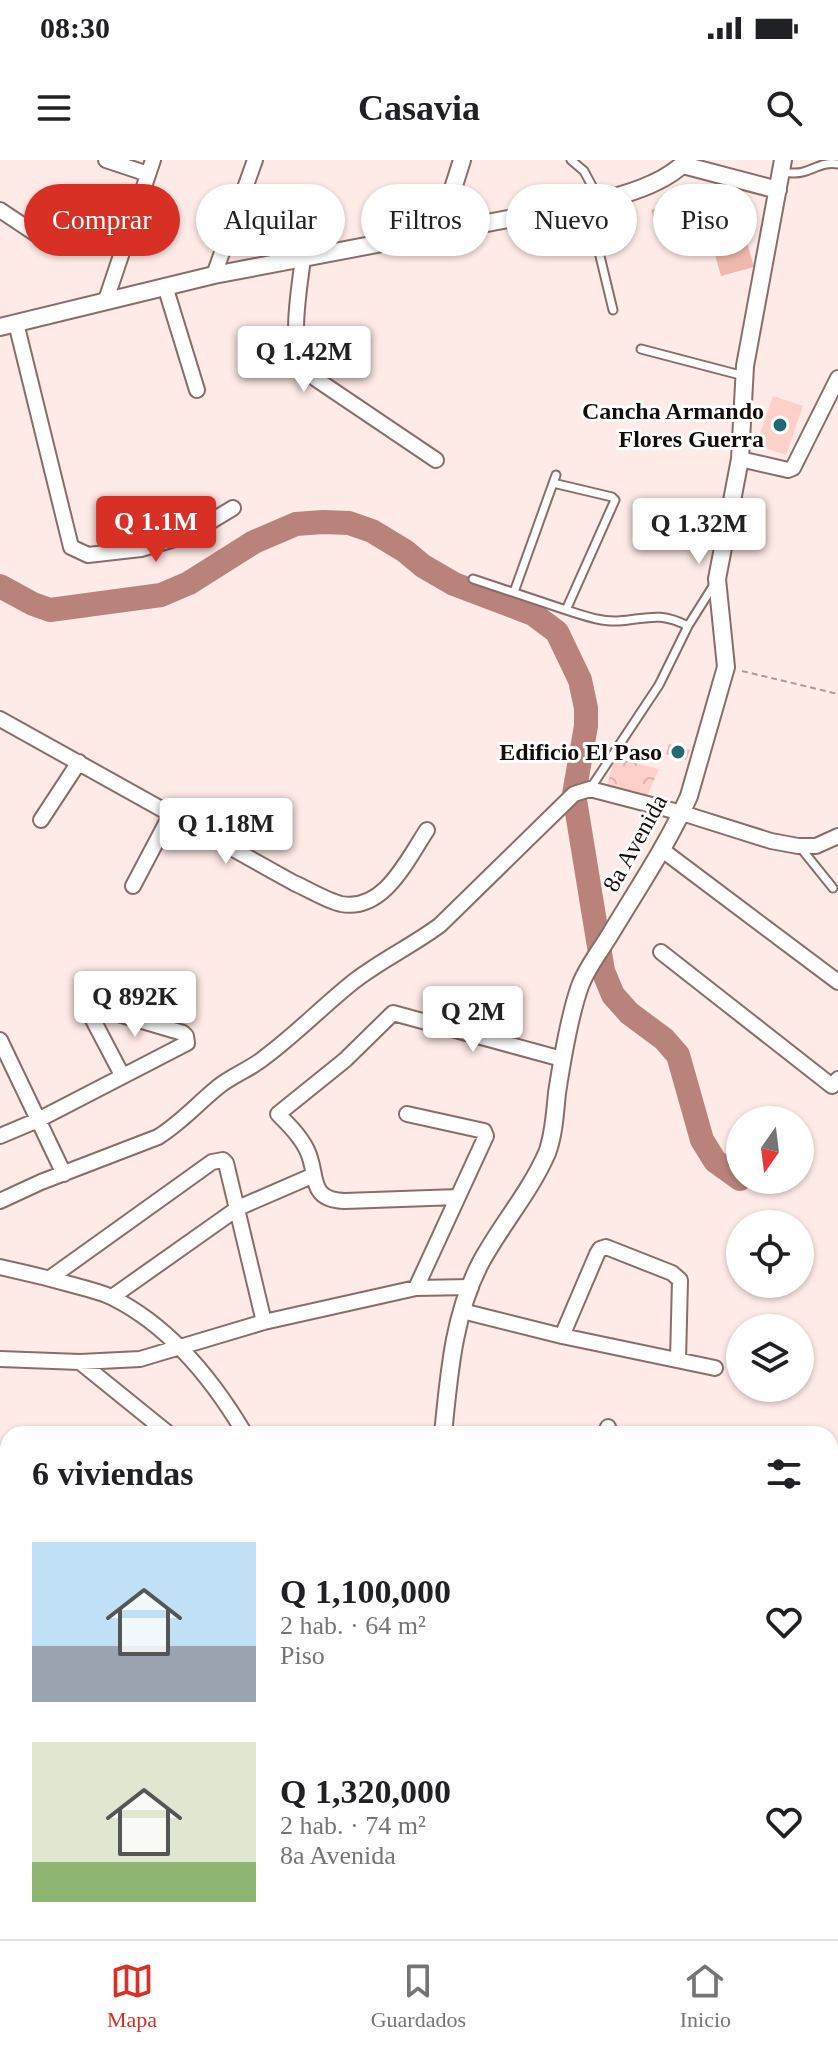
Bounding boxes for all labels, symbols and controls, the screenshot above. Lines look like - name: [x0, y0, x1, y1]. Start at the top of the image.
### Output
- text: 08:30: [40, 11, 110, 44]
- icon: menu: [32, 86, 76, 130]
- icon: search: [762, 86, 806, 130]
- text: Casavia: [358, 88, 480, 128]
- chip: Comprar: [24, 184, 180, 256]
- chip: Alquilar: [196, 184, 345, 256]
- chip: Filtros: [361, 184, 490, 256]
- chip: Nuevo: [506, 184, 637, 256]
- chip: Piso: [653, 184, 757, 256]
- pin: Q 1.42M: [230, 326, 378, 394]
- text: Q 1.42M: [256, 337, 352, 366]
- place label: Cancha Armando Flores Guerra: [582, 398, 764, 452]
- marker: Cancha Armando Flores Guerra: [771, 416, 789, 434]
- pin: Q 1.1M: [91, 496, 221, 564]
- pin: Q 1.32M: [625, 498, 773, 566]
- text: Q 1.1M: [114, 507, 198, 536]
- text: Q 1.32M: [651, 509, 747, 538]
- place label: Edificio El Paso: [499, 739, 662, 765]
- marker: Edificio El Paso: [669, 743, 687, 761]
- street label: 8a Avenida: [598, 790, 672, 896]
- pin: Q 1.18M: [152, 798, 300, 866]
- text: Q 1.18M: [178, 809, 274, 838]
- pin: Q 892K: [70, 971, 200, 1039]
- text: Q 892K: [92, 982, 178, 1011]
- pin: Q 2M: [426, 986, 520, 1054]
- text: Q 2M: [441, 997, 505, 1026]
- north arrow: [726, 1106, 814, 1194]
- map controls: [726, 1106, 814, 1402]
- button: locate: [726, 1210, 814, 1298]
- button: layers: [726, 1314, 814, 1402]
- icon: filters: [762, 1452, 806, 1496]
- text: 6 viviendas: [32, 1455, 194, 1492]
- text: Q 1,100,000: [280, 1573, 451, 1610]
- icon: home: [96, 1574, 192, 1670]
- icon: heart: [762, 1600, 806, 1644]
- text: 2 hab. · 64 m²: [280, 1611, 426, 1640]
- text: Piso: [280, 1641, 325, 1670]
- text: Q 1,320,000: [280, 1773, 451, 1810]
- icon: home: [96, 1774, 192, 1870]
- icon: heart: [762, 1800, 806, 1844]
- text: 2 hab. · 74 m²: [280, 1811, 426, 1840]
- text: 8a Avenida: [280, 1841, 396, 1870]
- tab: Mapa: [107, 1959, 157, 2033]
- tab: Guardados: [371, 1959, 466, 2033]
- tab: Inicio: [680, 1959, 731, 2033]

